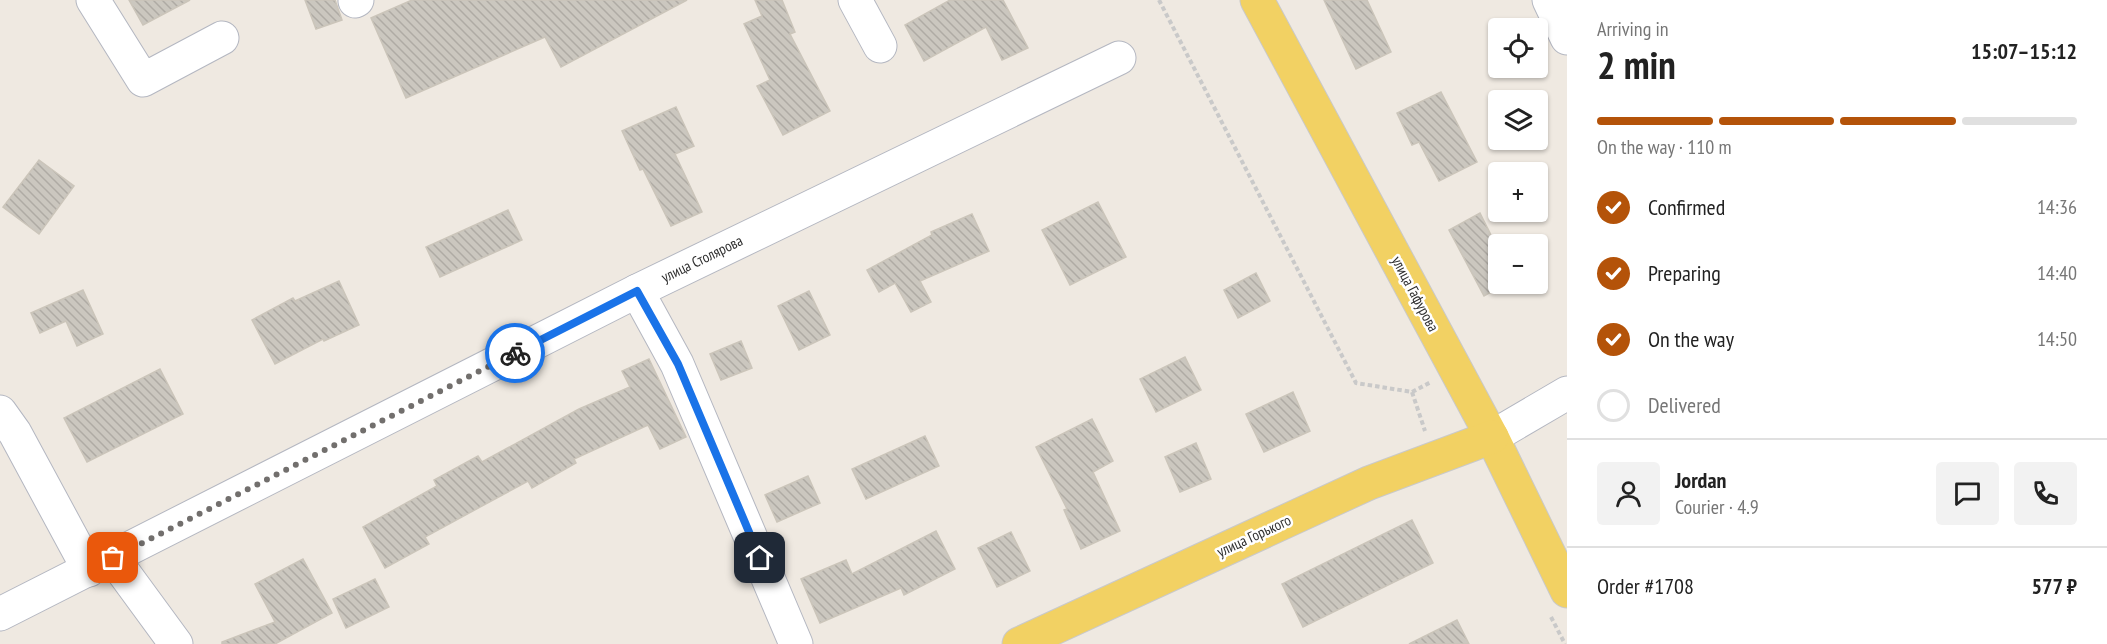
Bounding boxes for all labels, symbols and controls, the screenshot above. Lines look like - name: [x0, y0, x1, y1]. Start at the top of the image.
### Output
- text: Arriving in: [1597, 16, 1669, 42]
- map controls: [1488, 18, 1548, 294]
- button: locate: [1488, 18, 1548, 78]
- text: 15:07–15:12: [1971, 37, 2077, 65]
- text: 2 min: [1597, 39, 1676, 90]
- button: layers: [1488, 90, 1548, 150]
- text: On the way · 110 m: [1597, 134, 1732, 160]
- button: +: [1488, 162, 1548, 222]
- icon: check: [1597, 191, 1630, 224]
- text: Confirmed: [1648, 193, 1725, 221]
- text: 14:36: [2037, 194, 2077, 220]
- street label: улица Столярова: [658, 231, 746, 286]
- button: −: [1488, 234, 1548, 294]
- street label: улица Гафурова: [1388, 253, 1443, 335]
- icon: check: [1597, 257, 1630, 290]
- text: Preparing: [1648, 259, 1721, 287]
- text: 14:40: [2037, 260, 2077, 286]
- courier: [485, 323, 545, 383]
- icon: check: [1597, 323, 1630, 356]
- text: On the way: [1648, 325, 1734, 353]
- text: 14:50: [2037, 326, 2077, 352]
- icon: bike: [499, 337, 532, 370]
- text: Delivered: [1648, 391, 1721, 419]
- button: person: [1597, 462, 1660, 525]
- button: chat: [1936, 462, 1999, 525]
- button: phone: [2014, 462, 2077, 525]
- text: Jordan: [1675, 466, 1726, 494]
- text: Courier · 4.9: [1675, 494, 1759, 520]
- street label: улица Горького: [1214, 510, 1294, 561]
- pin: [87, 532, 138, 583]
- pin: [734, 532, 785, 583]
- icon: bag: [96, 541, 129, 574]
- icon: home: [743, 541, 776, 574]
- text: Order #1708: [1597, 572, 1694, 600]
- text: 577 ₽: [2031, 572, 2077, 600]

